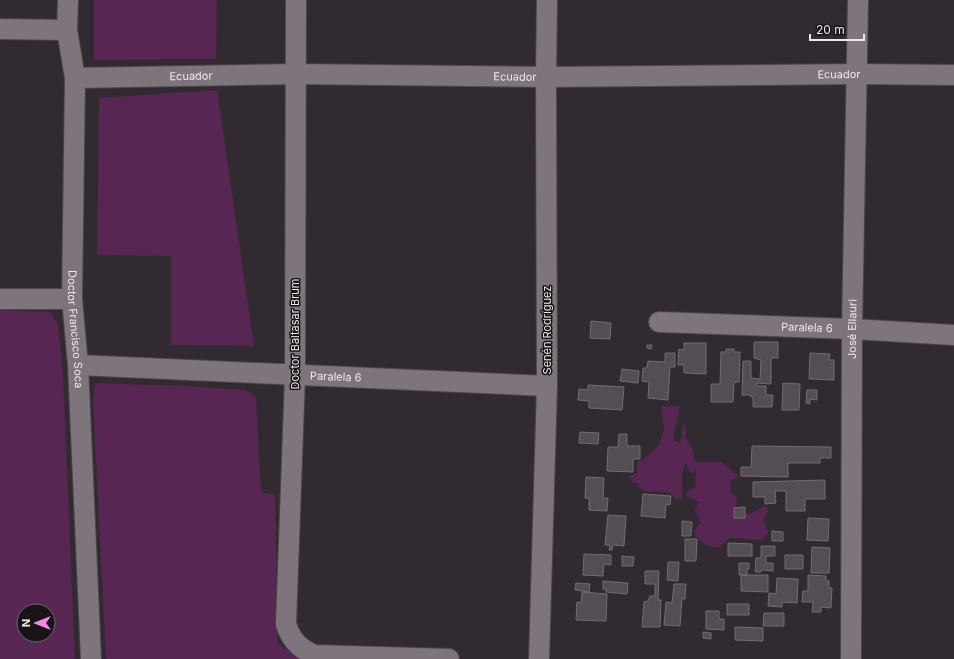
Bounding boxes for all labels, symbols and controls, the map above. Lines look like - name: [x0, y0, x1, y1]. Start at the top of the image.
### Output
- scale bar: [810, 16, 864, 42]
- text: 20 m: [816, 22, 845, 37]
- street label: Ecuador: [817, 67, 861, 81]
- street label: Ecuador: [169, 69, 213, 83]
- street label: Ecuador: [493, 69, 537, 84]
- street label: Doctor Francisco Soca: [65, 270, 86, 388]
- street label: Doctor Baltasar Brum: [288, 279, 302, 389]
- street label: Senén Rodríguez: [540, 286, 554, 374]
- street label: José Ellauri: [845, 299, 860, 359]
- street label: Paralela 6: [781, 319, 833, 335]
- street label: Paralela 6: [310, 368, 362, 385]
- north arrow: [16, 603, 56, 643]
- text: N: [19, 619, 33, 627]

